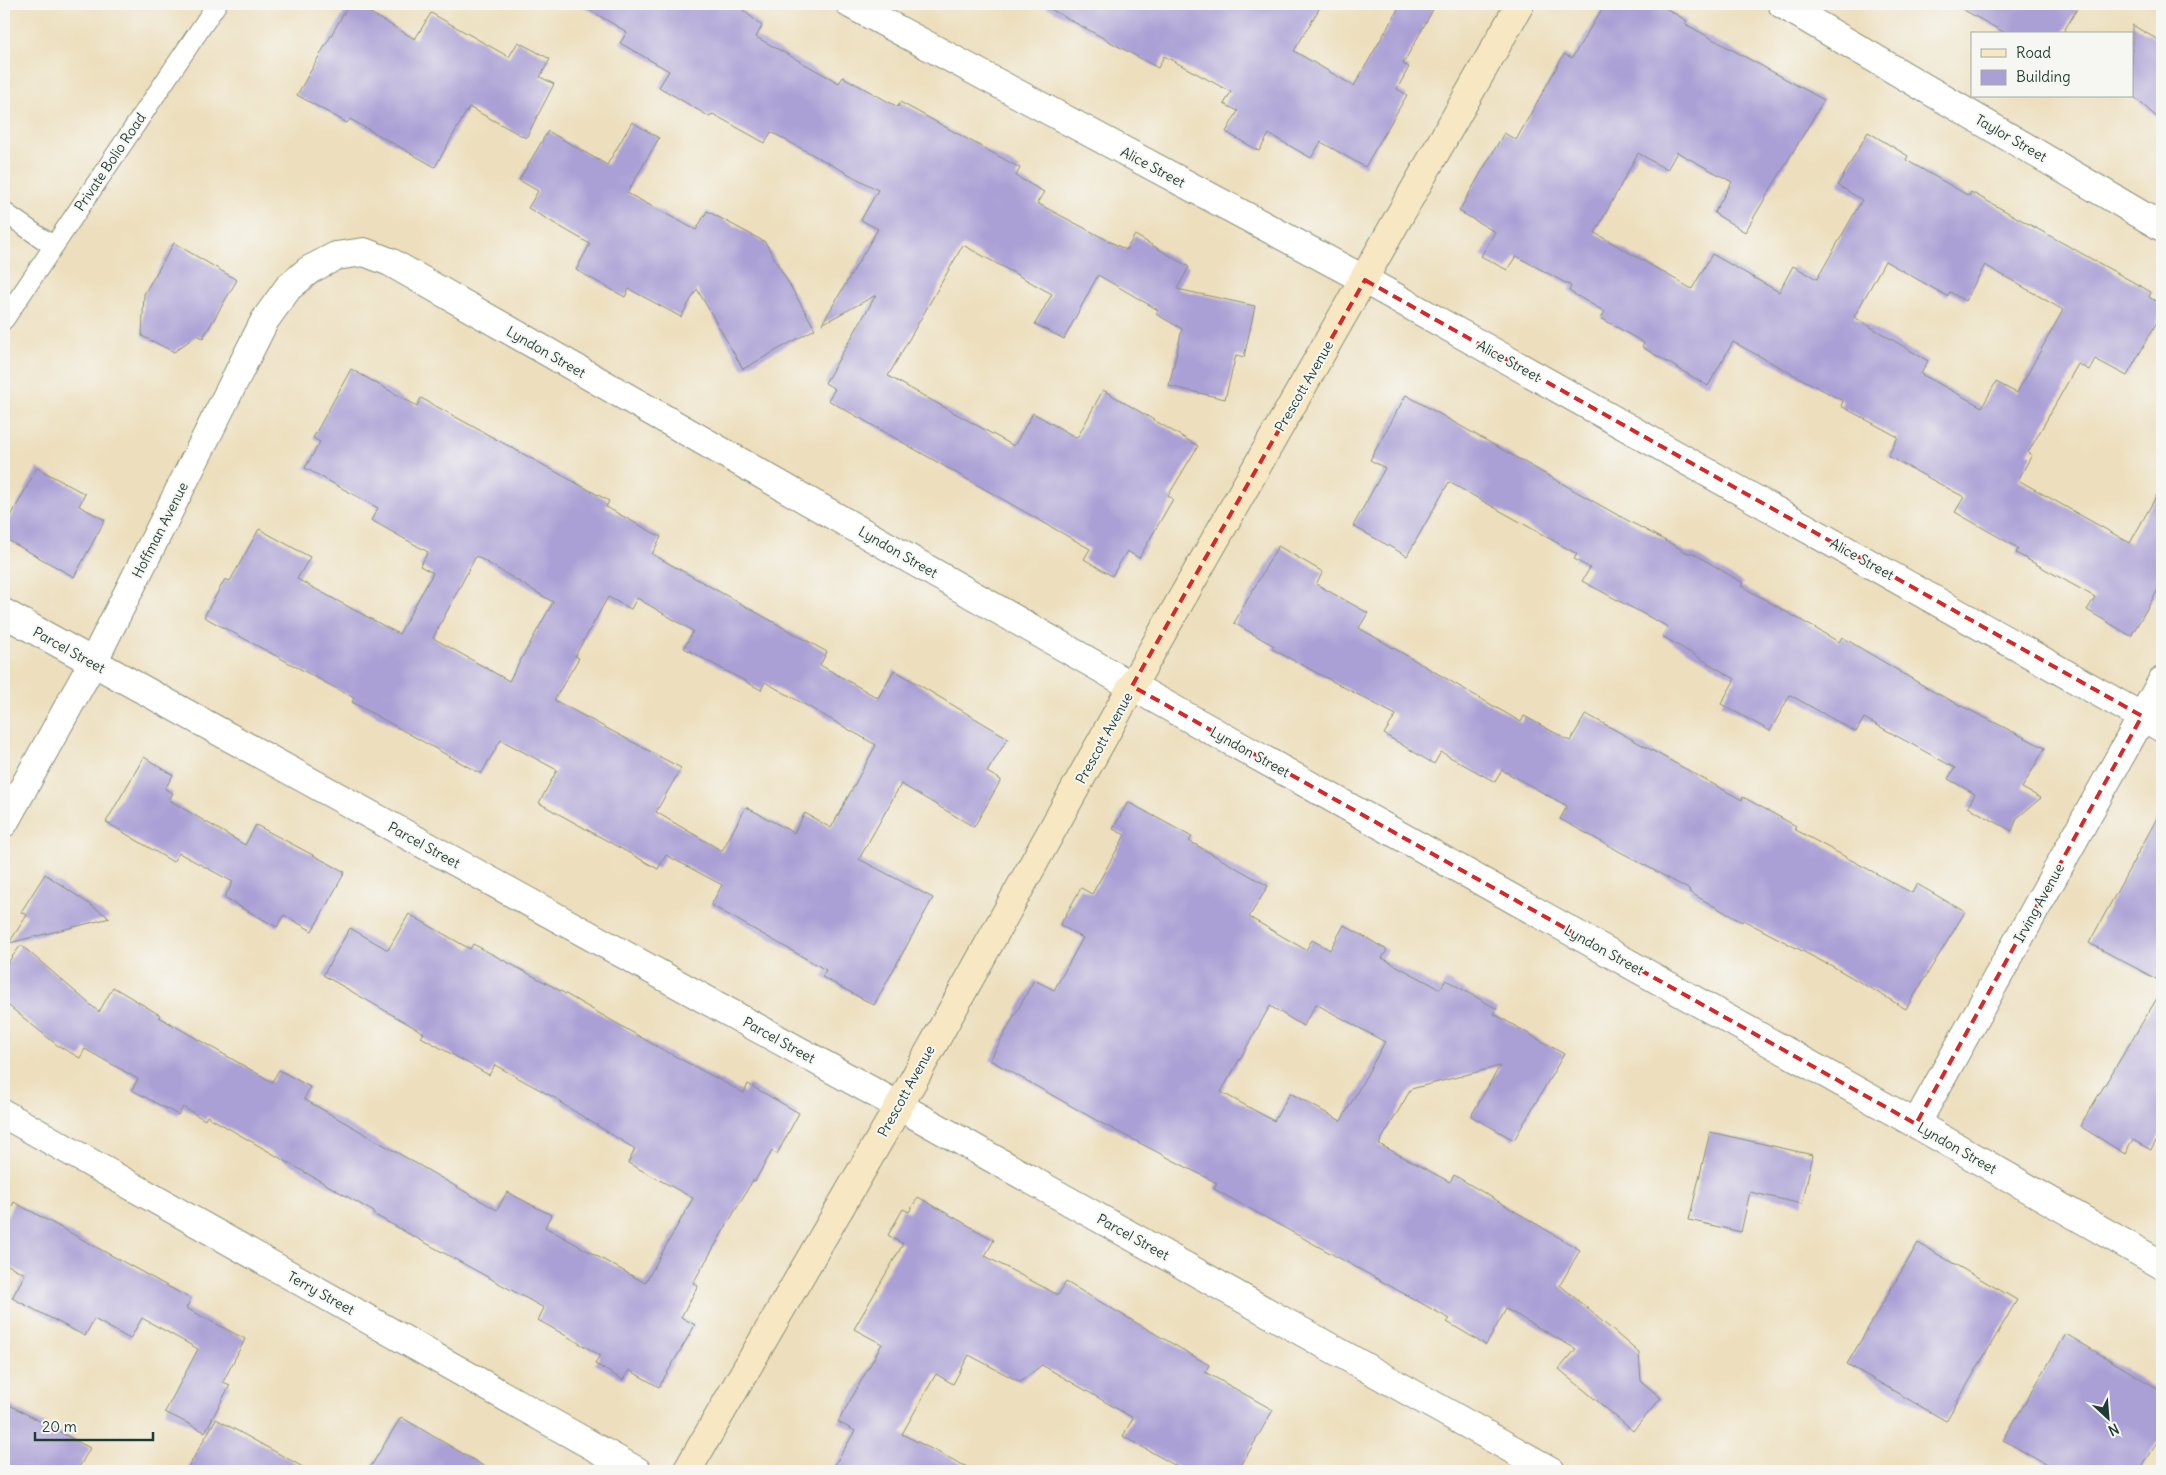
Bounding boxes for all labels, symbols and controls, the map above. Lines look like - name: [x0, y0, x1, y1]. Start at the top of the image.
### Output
- legend: [1971, 32, 2134, 98]
- text: Road: [2016, 43, 2051, 62]
- text: Building: [2016, 67, 2071, 86]
- street label: Private Bolio Road: [70, 109, 150, 215]
- street label: Taylor Street: [1972, 110, 2050, 166]
- street label: Alice Street: [1118, 143, 1189, 192]
- street label: Lyndon Street: [503, 322, 589, 382]
- street label: Alice Street: [1474, 336, 1544, 386]
- street label: Prescott Avenue: [1271, 337, 1337, 435]
- street label: Hoffman Avenue: [128, 479, 192, 581]
- street label: Lyndon Street: [855, 522, 941, 582]
- street label: Alice Street: [1827, 534, 1897, 584]
- street label: Parcel Street: [30, 623, 109, 677]
- street label: Prescott Avenue: [1071, 689, 1137, 787]
- street label: Lyndon Street: [1207, 723, 1293, 781]
- street label: Parcel Street: [385, 818, 464, 872]
- street label: Irving Avenue: [2010, 860, 2068, 946]
- street label: Lyndon Street: [1561, 921, 1647, 979]
- street label: Parcel Street: [740, 1013, 819, 1067]
- street label: Prescott Avenue: [873, 1042, 939, 1140]
- street label: Lyndon Street: [1914, 1118, 2000, 1178]
- street label: Parcel Street: [1094, 1210, 1173, 1264]
- street label: Terry Street: [284, 1267, 358, 1319]
- north arrow: [2084, 1392, 2134, 1442]
- scale bar: [35, 1410, 152, 1442]
- text: 20 m: [42, 1417, 77, 1436]
- text: N: [2105, 1419, 2122, 1440]

